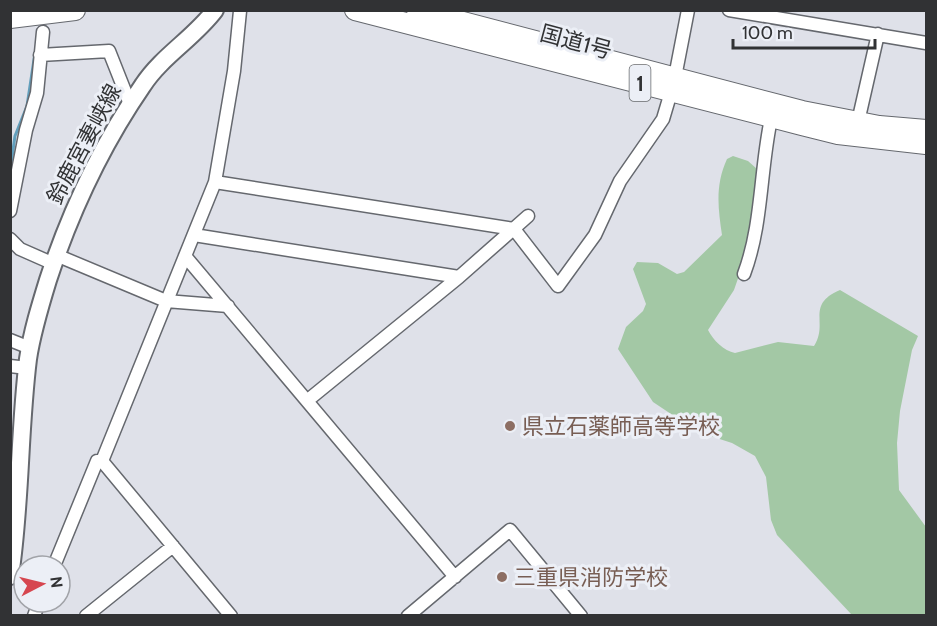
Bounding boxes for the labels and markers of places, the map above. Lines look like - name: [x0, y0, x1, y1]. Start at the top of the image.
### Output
- place label: 県立石薬師高等学校: [522, 413, 720, 440]
- marker: 県立石薬師高等学校: [503, 419, 517, 433]
- place label: 三重県消防学校: [514, 564, 668, 591]
- marker: 三重県消防学校: [495, 570, 509, 584]

